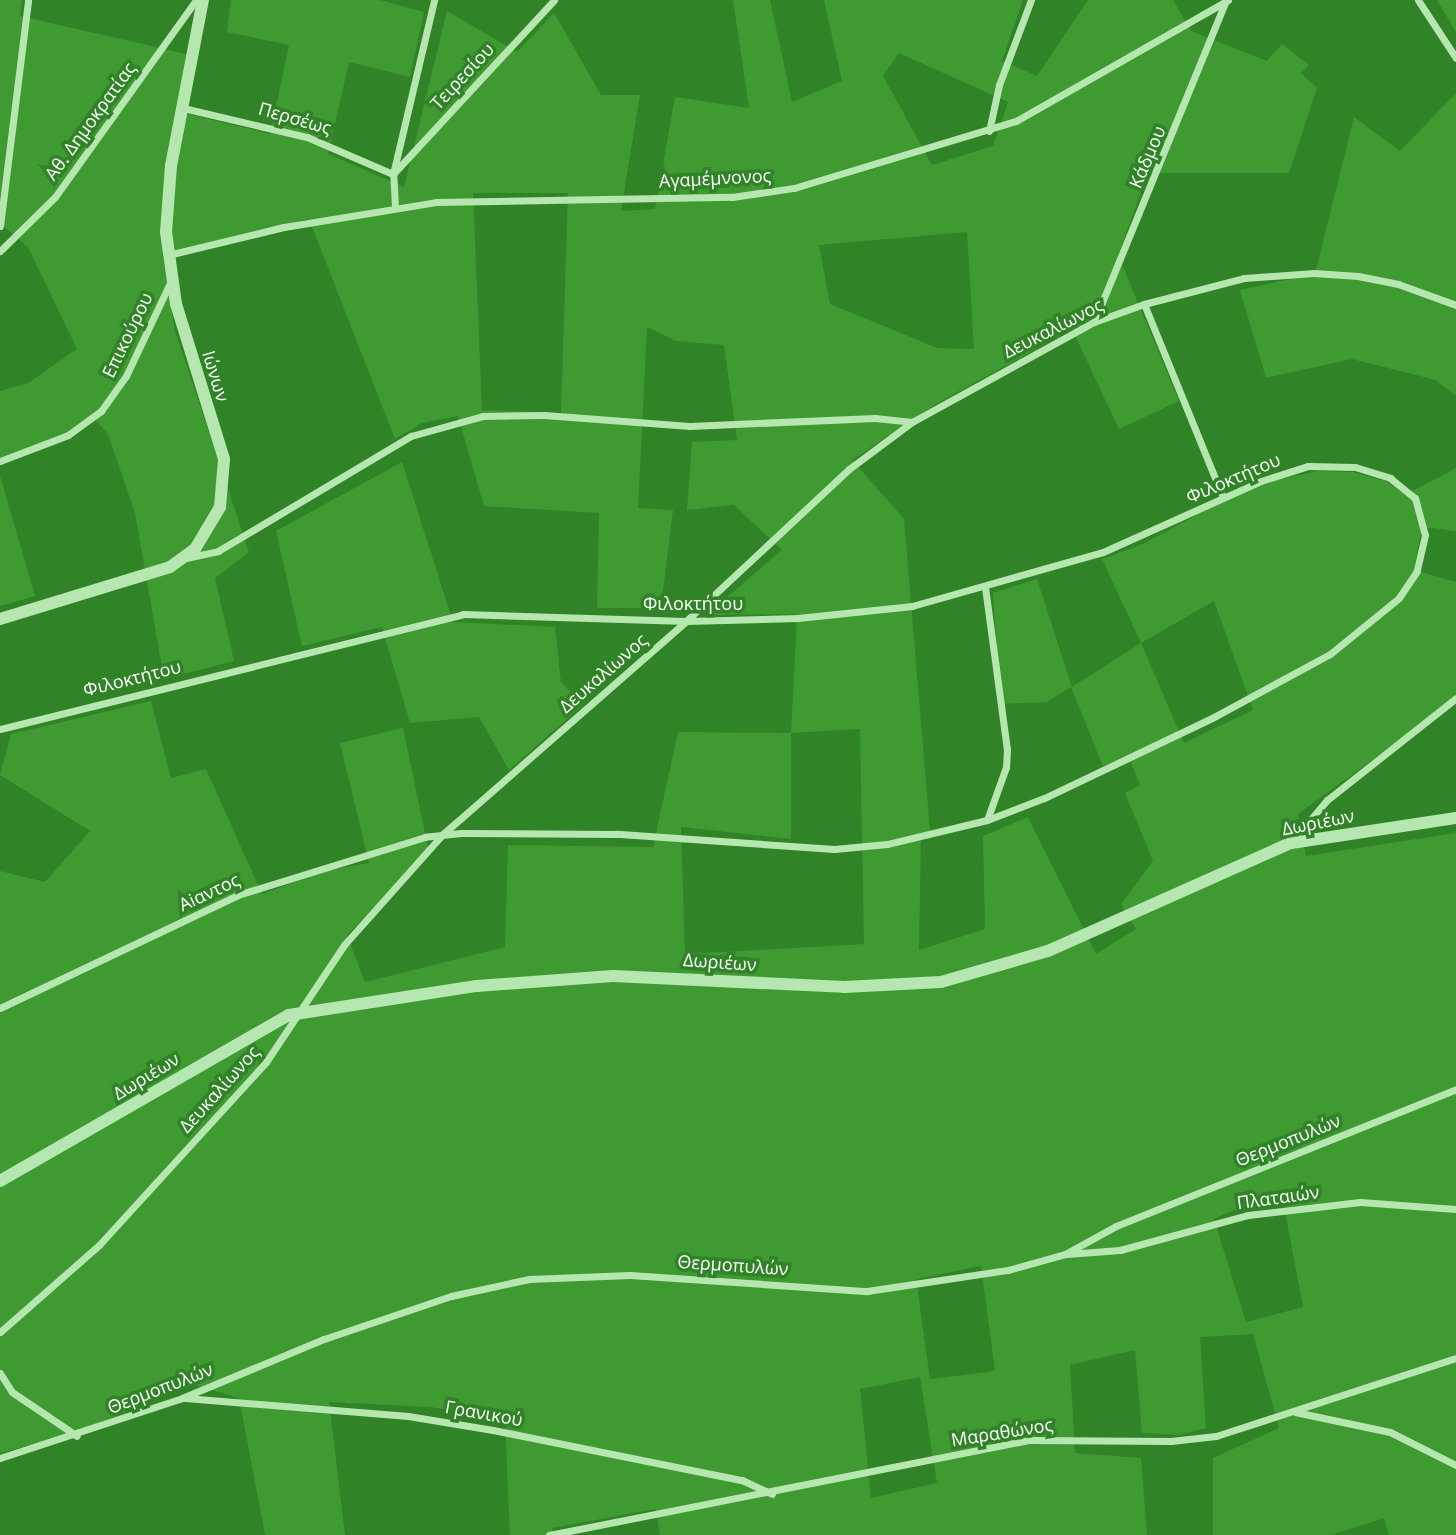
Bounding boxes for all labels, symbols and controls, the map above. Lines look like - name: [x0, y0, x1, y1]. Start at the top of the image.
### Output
- street label: Τειρεσίου: [426, 38, 498, 114]
- street label: Αθ. Δημοκρατίας: [40, 58, 140, 184]
- street label: Περσέως: [256, 97, 334, 139]
- street label: Κάδμου: [1124, 123, 1170, 191]
- street label: Αγαμέμνονος: [658, 164, 772, 192]
- street label: Επικούρου: [97, 289, 157, 381]
- street label: Δευκαλίωνος: [999, 294, 1107, 362]
- street label: Ιώνων: [198, 348, 234, 404]
- street label: Φιλοκτήτου: [1183, 448, 1283, 508]
- street label: Φιλοκτήτου: [643, 592, 743, 614]
- street label: Δευκαλίωνος: [555, 629, 651, 717]
- street label: Φιλοκτήτου: [81, 655, 183, 701]
- street label: Δωριέων: [1280, 804, 1356, 840]
- street label: Aiαντος: [175, 869, 243, 915]
- street label: Δωριέων: [683, 949, 757, 975]
- street label: Δευκαλίωνος: [174, 1041, 264, 1137]
- street label: Δωριέων: [109, 1048, 183, 1104]
- street label: Θερμοπυλών: [1232, 1109, 1344, 1171]
- street label: Πλαταιών: [1235, 1181, 1321, 1213]
- street label: Θερμοπυλών: [677, 1250, 789, 1280]
- street label: Θερμοπυλών: [104, 1358, 216, 1418]
- street label: Γρανικού: [444, 1396, 524, 1430]
- street label: Μαραθώνος: [950, 1413, 1054, 1451]

